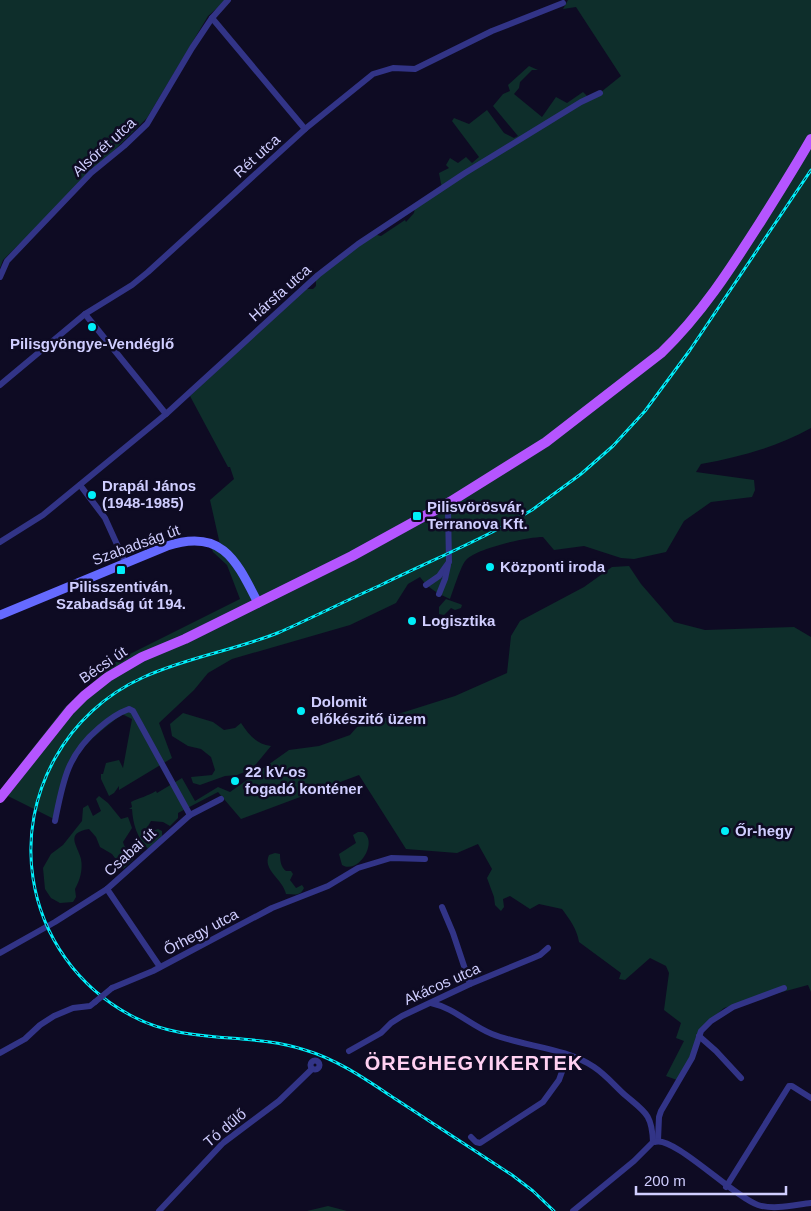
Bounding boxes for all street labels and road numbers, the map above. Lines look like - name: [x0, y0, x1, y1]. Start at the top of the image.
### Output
- street label: Alsórét utca: [69, 113, 139, 179]
- street label: Rét utca: [230, 130, 284, 181]
- street label: Hársfa utca: [245, 260, 314, 325]
- street label: Szabadság út: [90, 521, 183, 568]
- street label: Bécsi út: [76, 642, 130, 687]
- street label: Csabai út: [100, 824, 160, 879]
- street label: Őrhegy utca: [161, 905, 241, 958]
- street label: Akácos utca: [401, 959, 483, 1008]
- street label: Tó dűlő: [200, 1105, 249, 1150]

